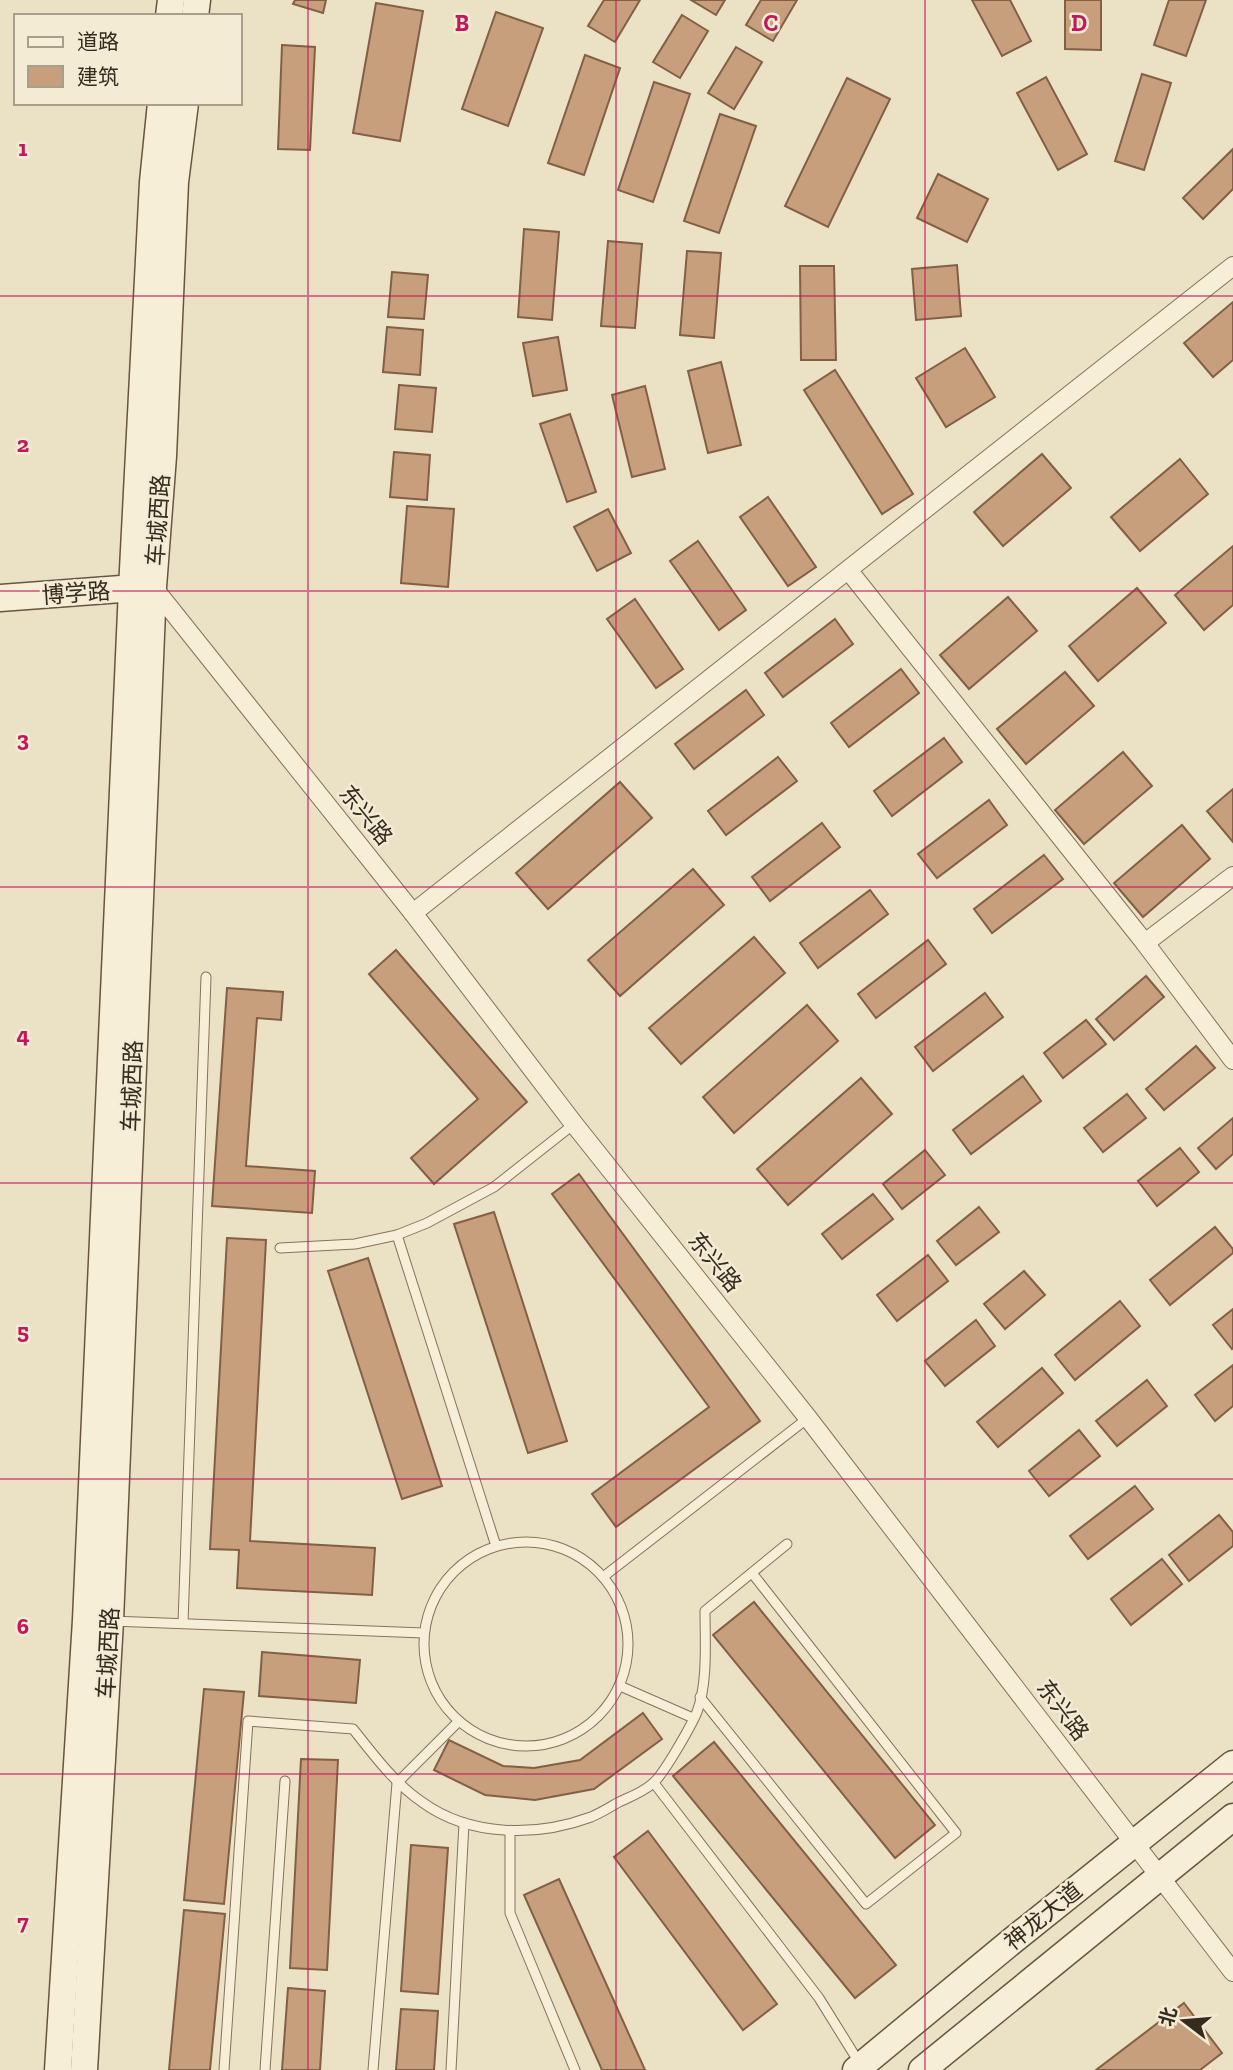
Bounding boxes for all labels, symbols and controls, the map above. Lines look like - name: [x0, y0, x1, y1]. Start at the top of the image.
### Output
- text: B: [455, 9, 469, 37]
- text: C: [764, 9, 778, 37]
- text: D: [1071, 9, 1087, 37]
- legend: [14, 14, 242, 105]
- text: 道路: [77, 29, 119, 54]
- text: 建筑: [77, 64, 119, 89]
- text: 1: [18, 134, 28, 162]
- text: 2: [17, 430, 29, 458]
- street label: 车城西路: [141, 473, 175, 567]
- street label: 博学路: [41, 577, 111, 609]
- text: 3: [17, 725, 29, 753]
- street label: 东兴路: [333, 779, 399, 851]
- text: 4: [16, 1021, 30, 1049]
- street label: 车城西路: [116, 1040, 148, 1132]
- street label: 东兴路: [682, 1226, 748, 1298]
- text: 5: [17, 1317, 29, 1345]
- street label: 车城西路: [92, 1606, 124, 1700]
- text: 6: [17, 1612, 29, 1640]
- street label: 东兴路: [1031, 1674, 1095, 1746]
- street label: 神龙大道: [998, 1876, 1088, 1956]
- text: 7: [17, 1908, 29, 1936]
- north arrow: [1149, 1986, 1219, 2056]
- text: 北: [1154, 2004, 1182, 2029]

